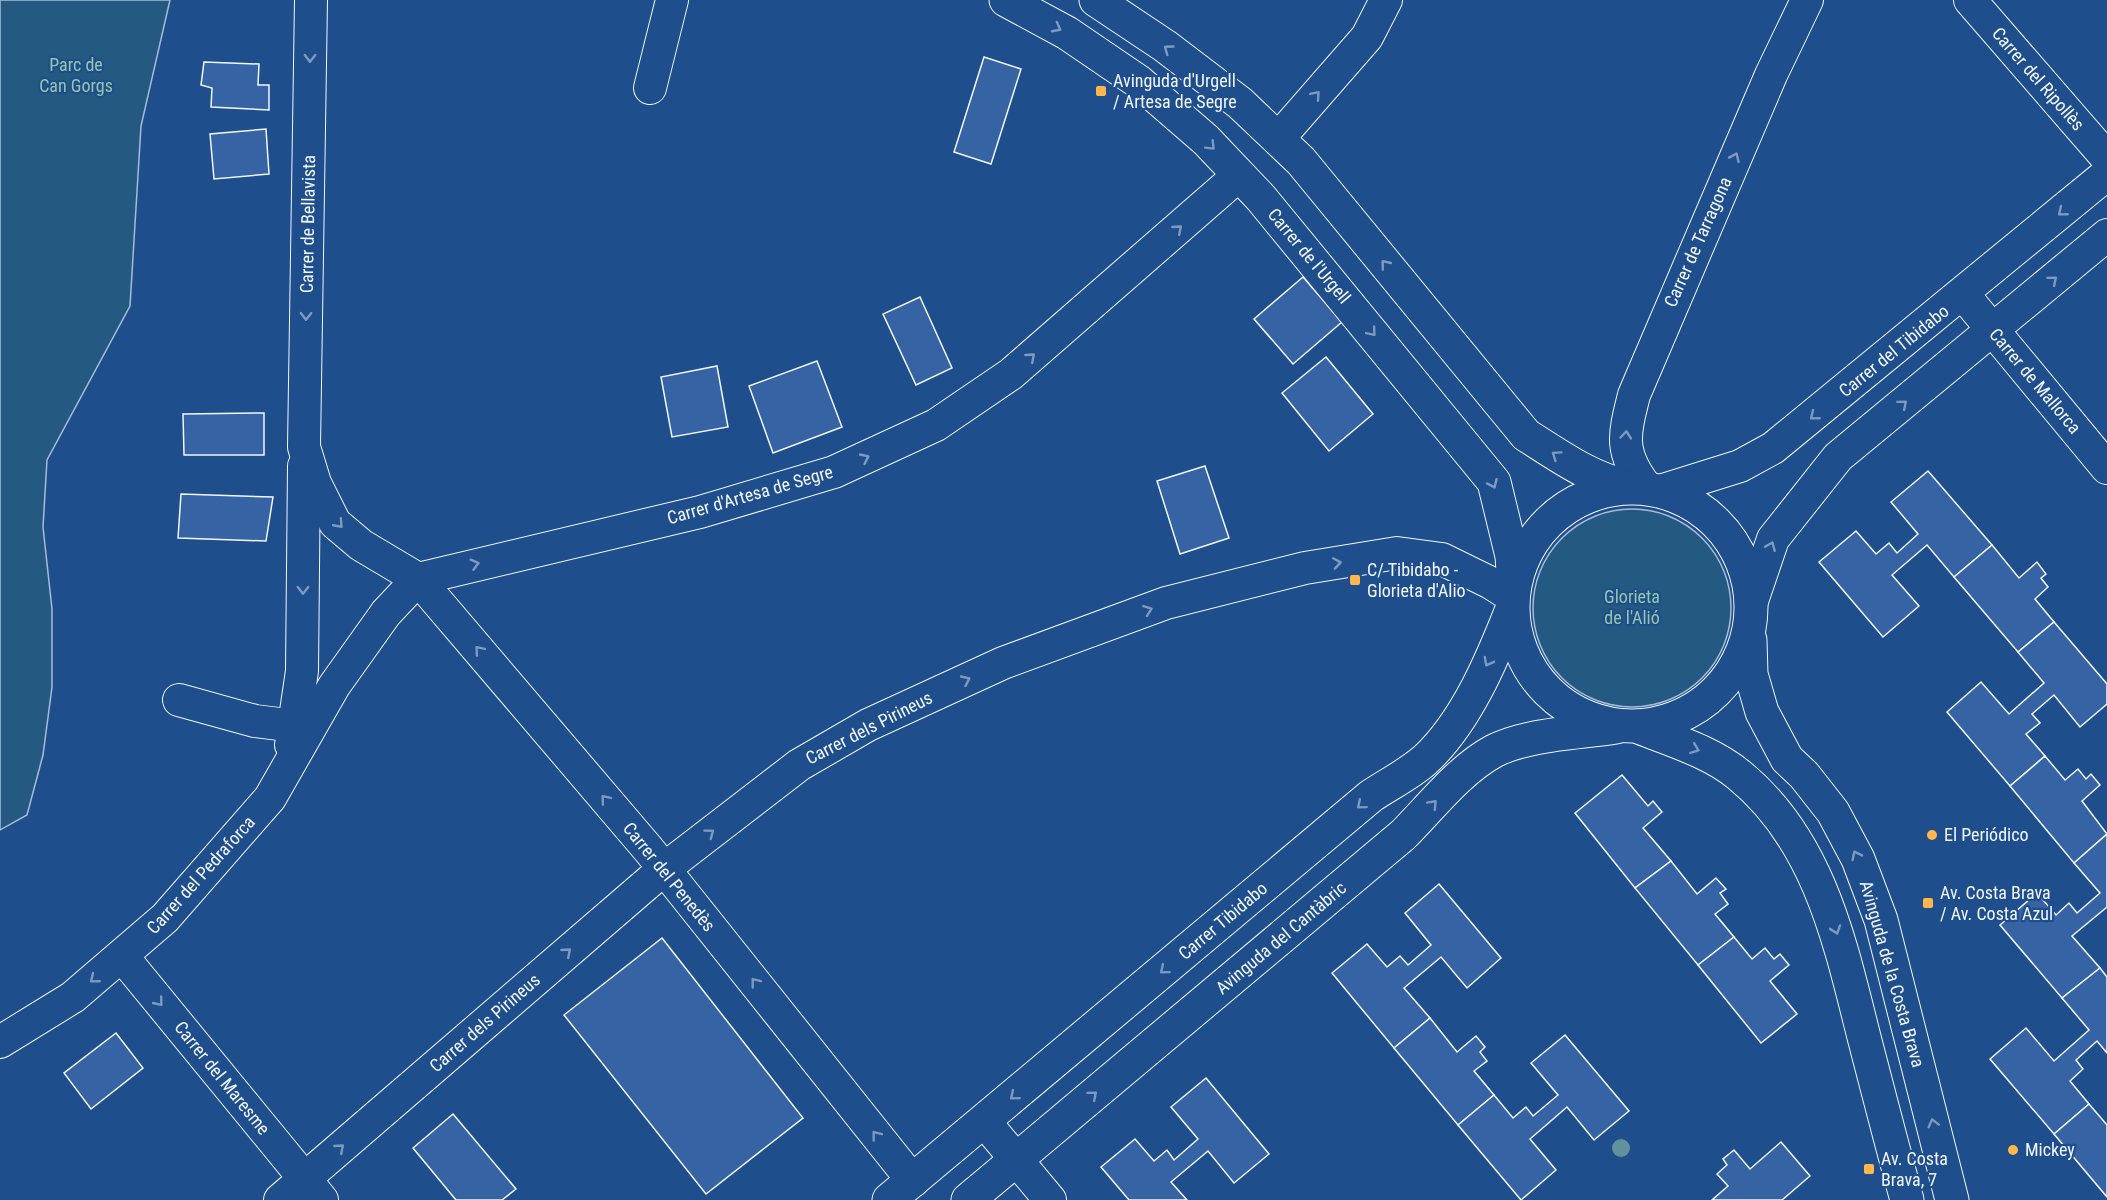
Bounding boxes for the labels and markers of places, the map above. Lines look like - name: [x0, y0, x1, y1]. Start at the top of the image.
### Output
- place label: Avinguda d'Urgell / Artesa de Segre: [1113, 70, 1237, 112]
- marker: Avinguda d'Urgell / Artesa de Segre: [1094, 84, 1108, 98]
- place label: C/ Tibidabo - Glorieta d'Alio: [1367, 559, 1466, 601]
- marker: C/ Tibidabo - Glorieta d'Alio: [1348, 573, 1362, 587]
- place label: El Periódico: [1944, 824, 2029, 845]
- marker: El Periódico: [1925, 828, 1939, 842]
- place label: Av. Costa Brava / Av. Costa Azul: [1940, 882, 2053, 924]
- marker: Av. Costa Brava / Av. Costa Azul: [1921, 896, 1935, 910]
- place label: Mickey: [2025, 1139, 2075, 1160]
- marker: Mickey: [2006, 1143, 2020, 1157]
- place label: Av. Costa Brava, 7: [1881, 1148, 1948, 1190]
- marker: Av. Costa Brava, 7: [1862, 1162, 1876, 1176]

